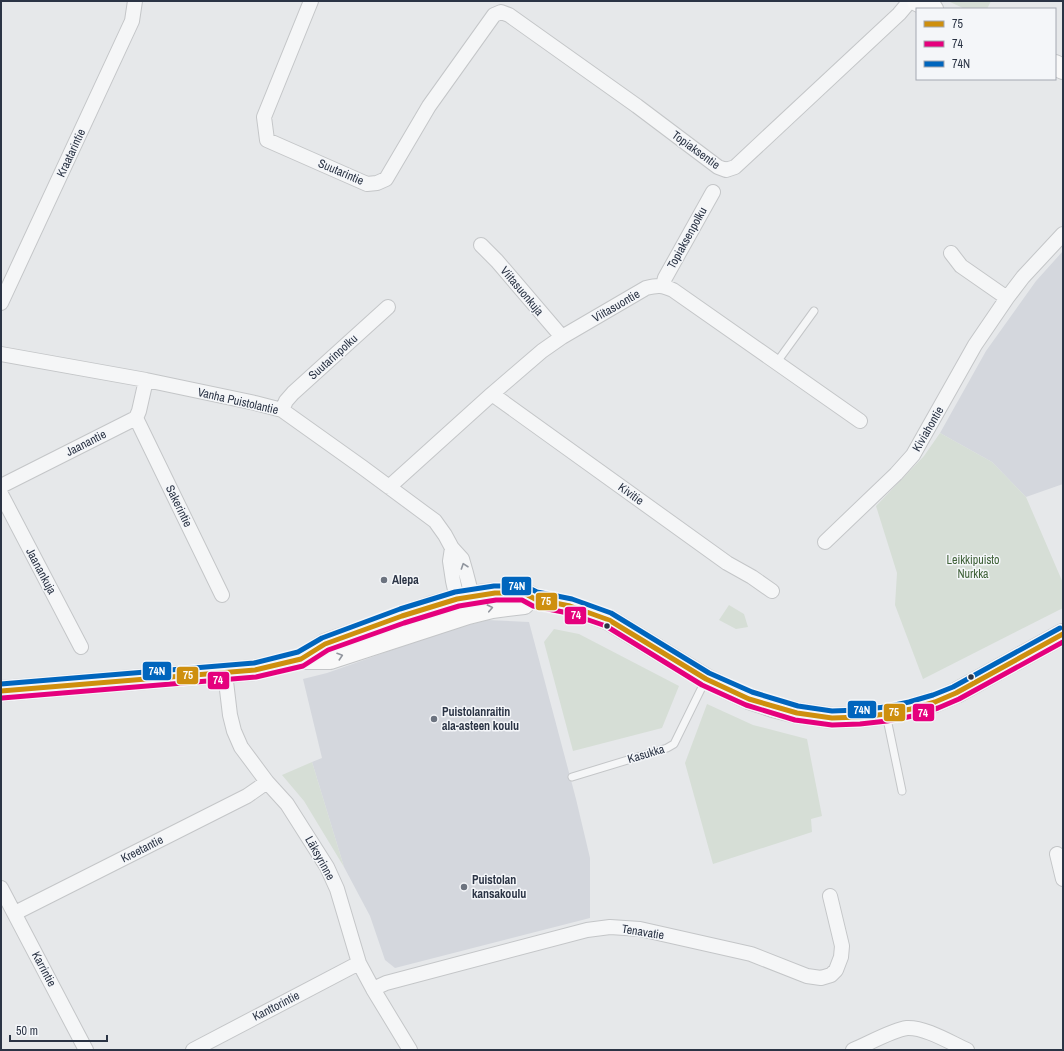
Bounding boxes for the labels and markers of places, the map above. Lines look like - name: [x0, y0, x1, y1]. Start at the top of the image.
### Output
- place label: Alepa: [392, 572, 419, 588]
- marker: Alepa: [379, 575, 389, 585]
- unlabelled marker: [602, 621, 612, 631]
- unlabelled marker: [966, 672, 976, 682]
- place label: Puistolanraitin ala-asteen koulu: [442, 704, 519, 734]
- marker: Puistolanraitin ala-asteen koulu: [429, 714, 439, 724]
- place label: Puistolan kansakoulu: [472, 872, 526, 902]
- marker: Puistolan kansakoulu: [459, 882, 469, 892]

